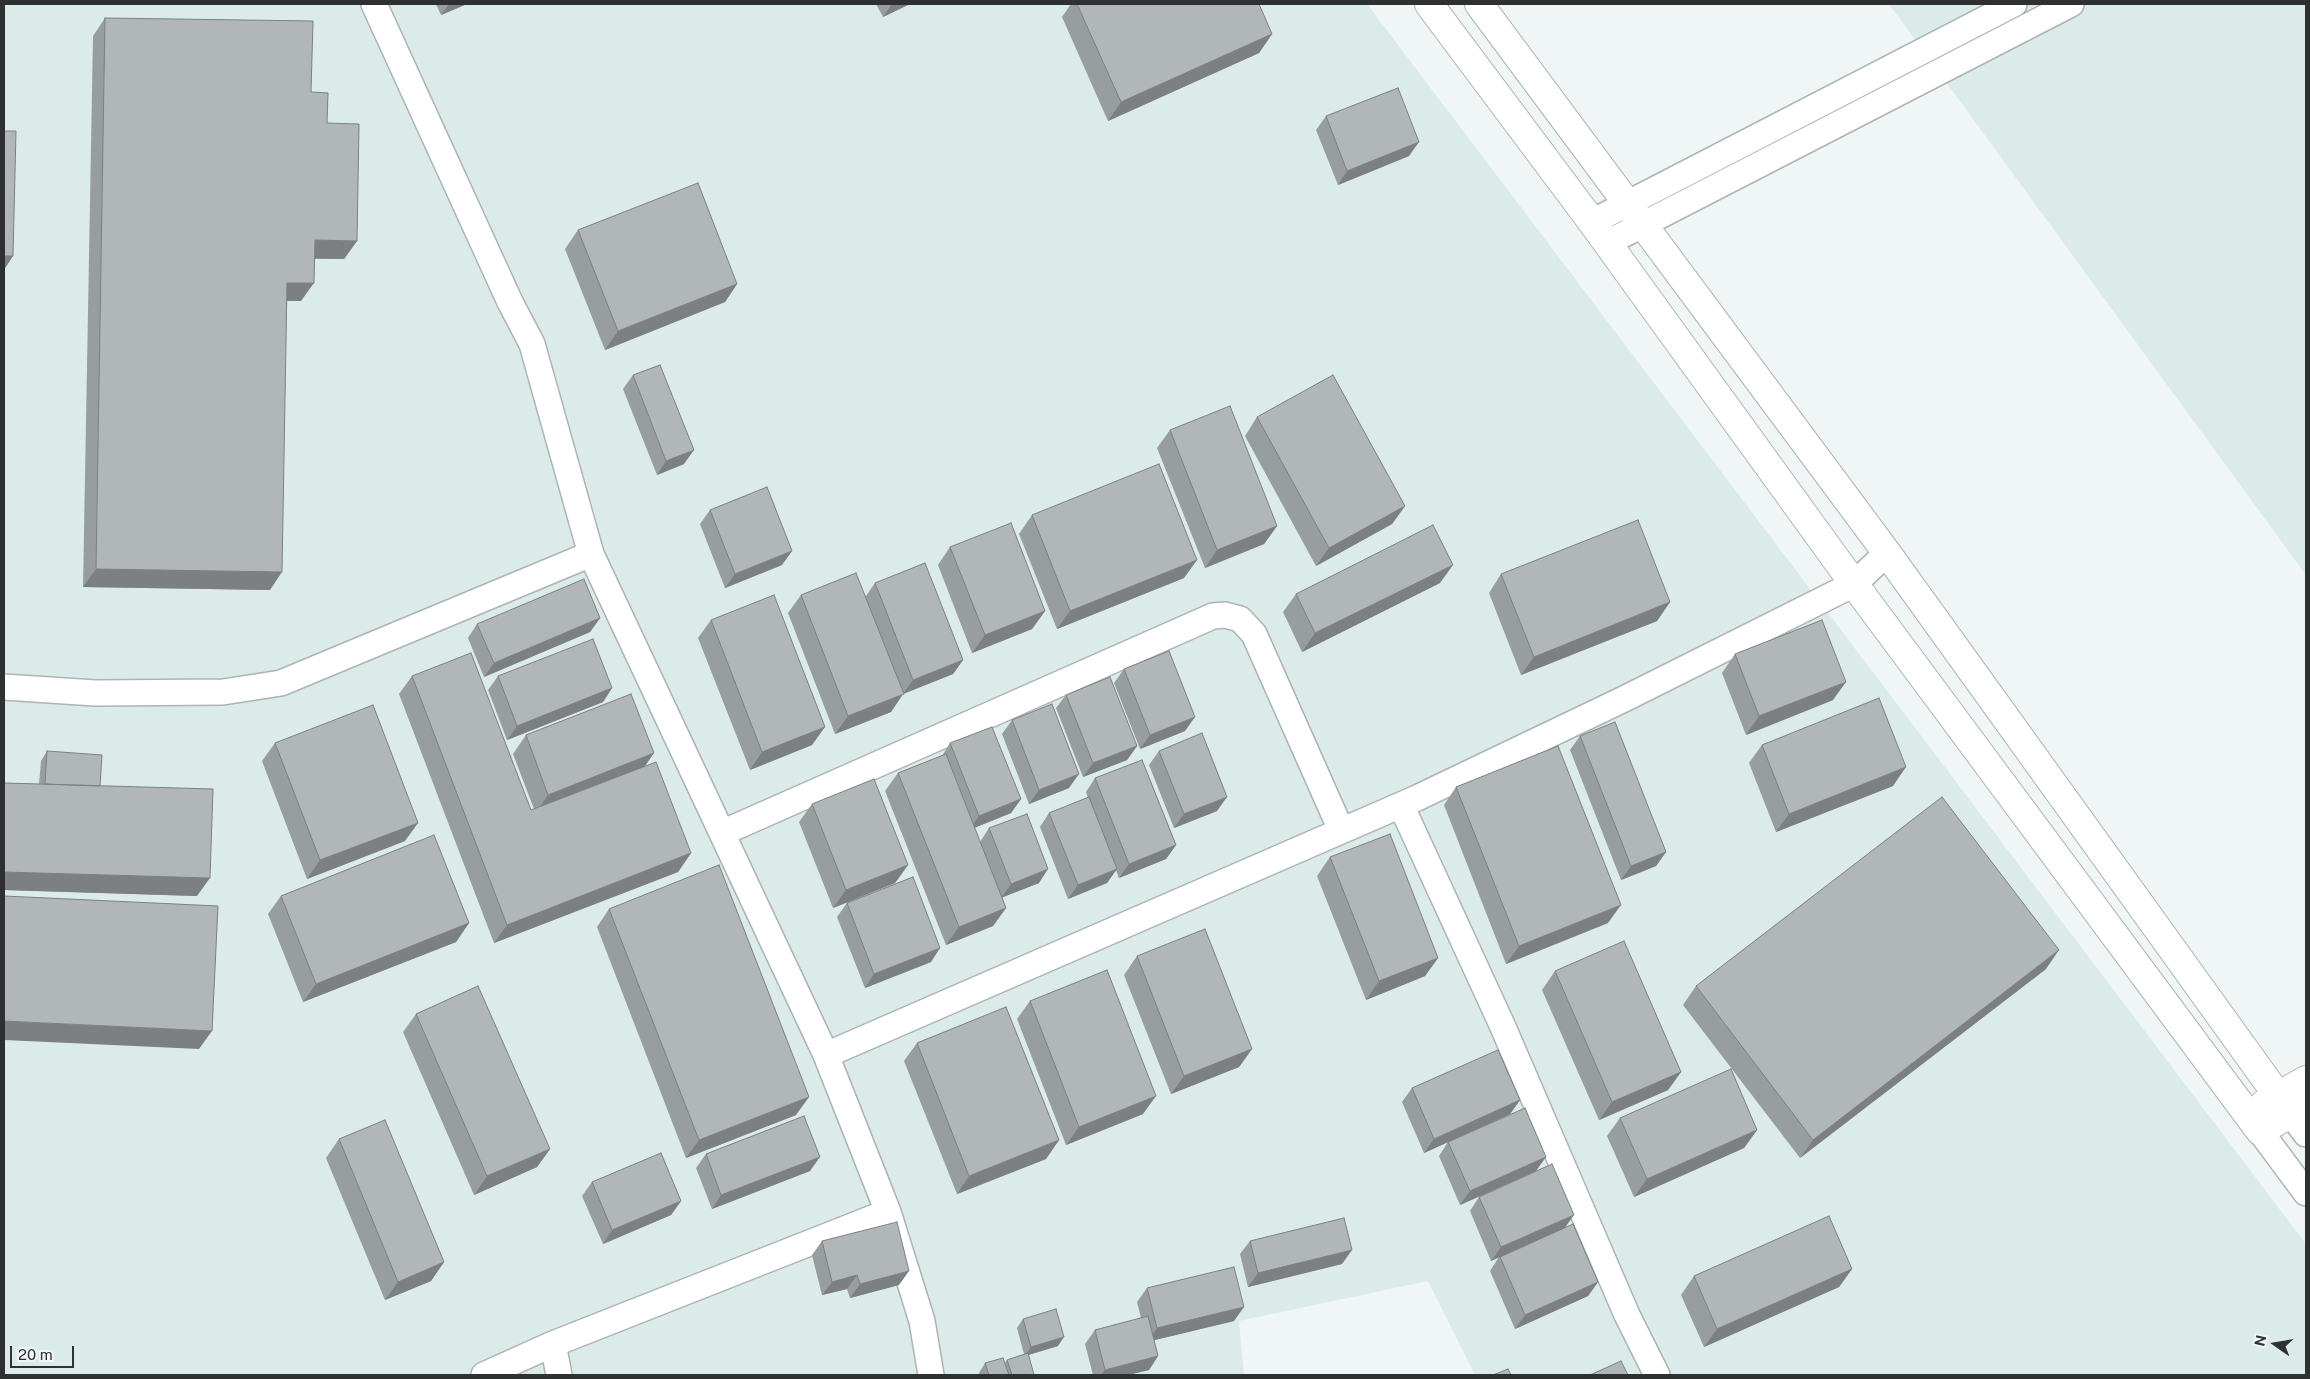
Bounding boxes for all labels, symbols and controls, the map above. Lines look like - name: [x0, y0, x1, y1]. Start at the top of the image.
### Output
- north arrow: [2250, 1319, 2300, 1369]
- text: N: [2251, 1333, 2269, 1348]
- scale bar: [12, 1336, 76, 1368]
- text: 20 m: [18, 1346, 53, 1363]

